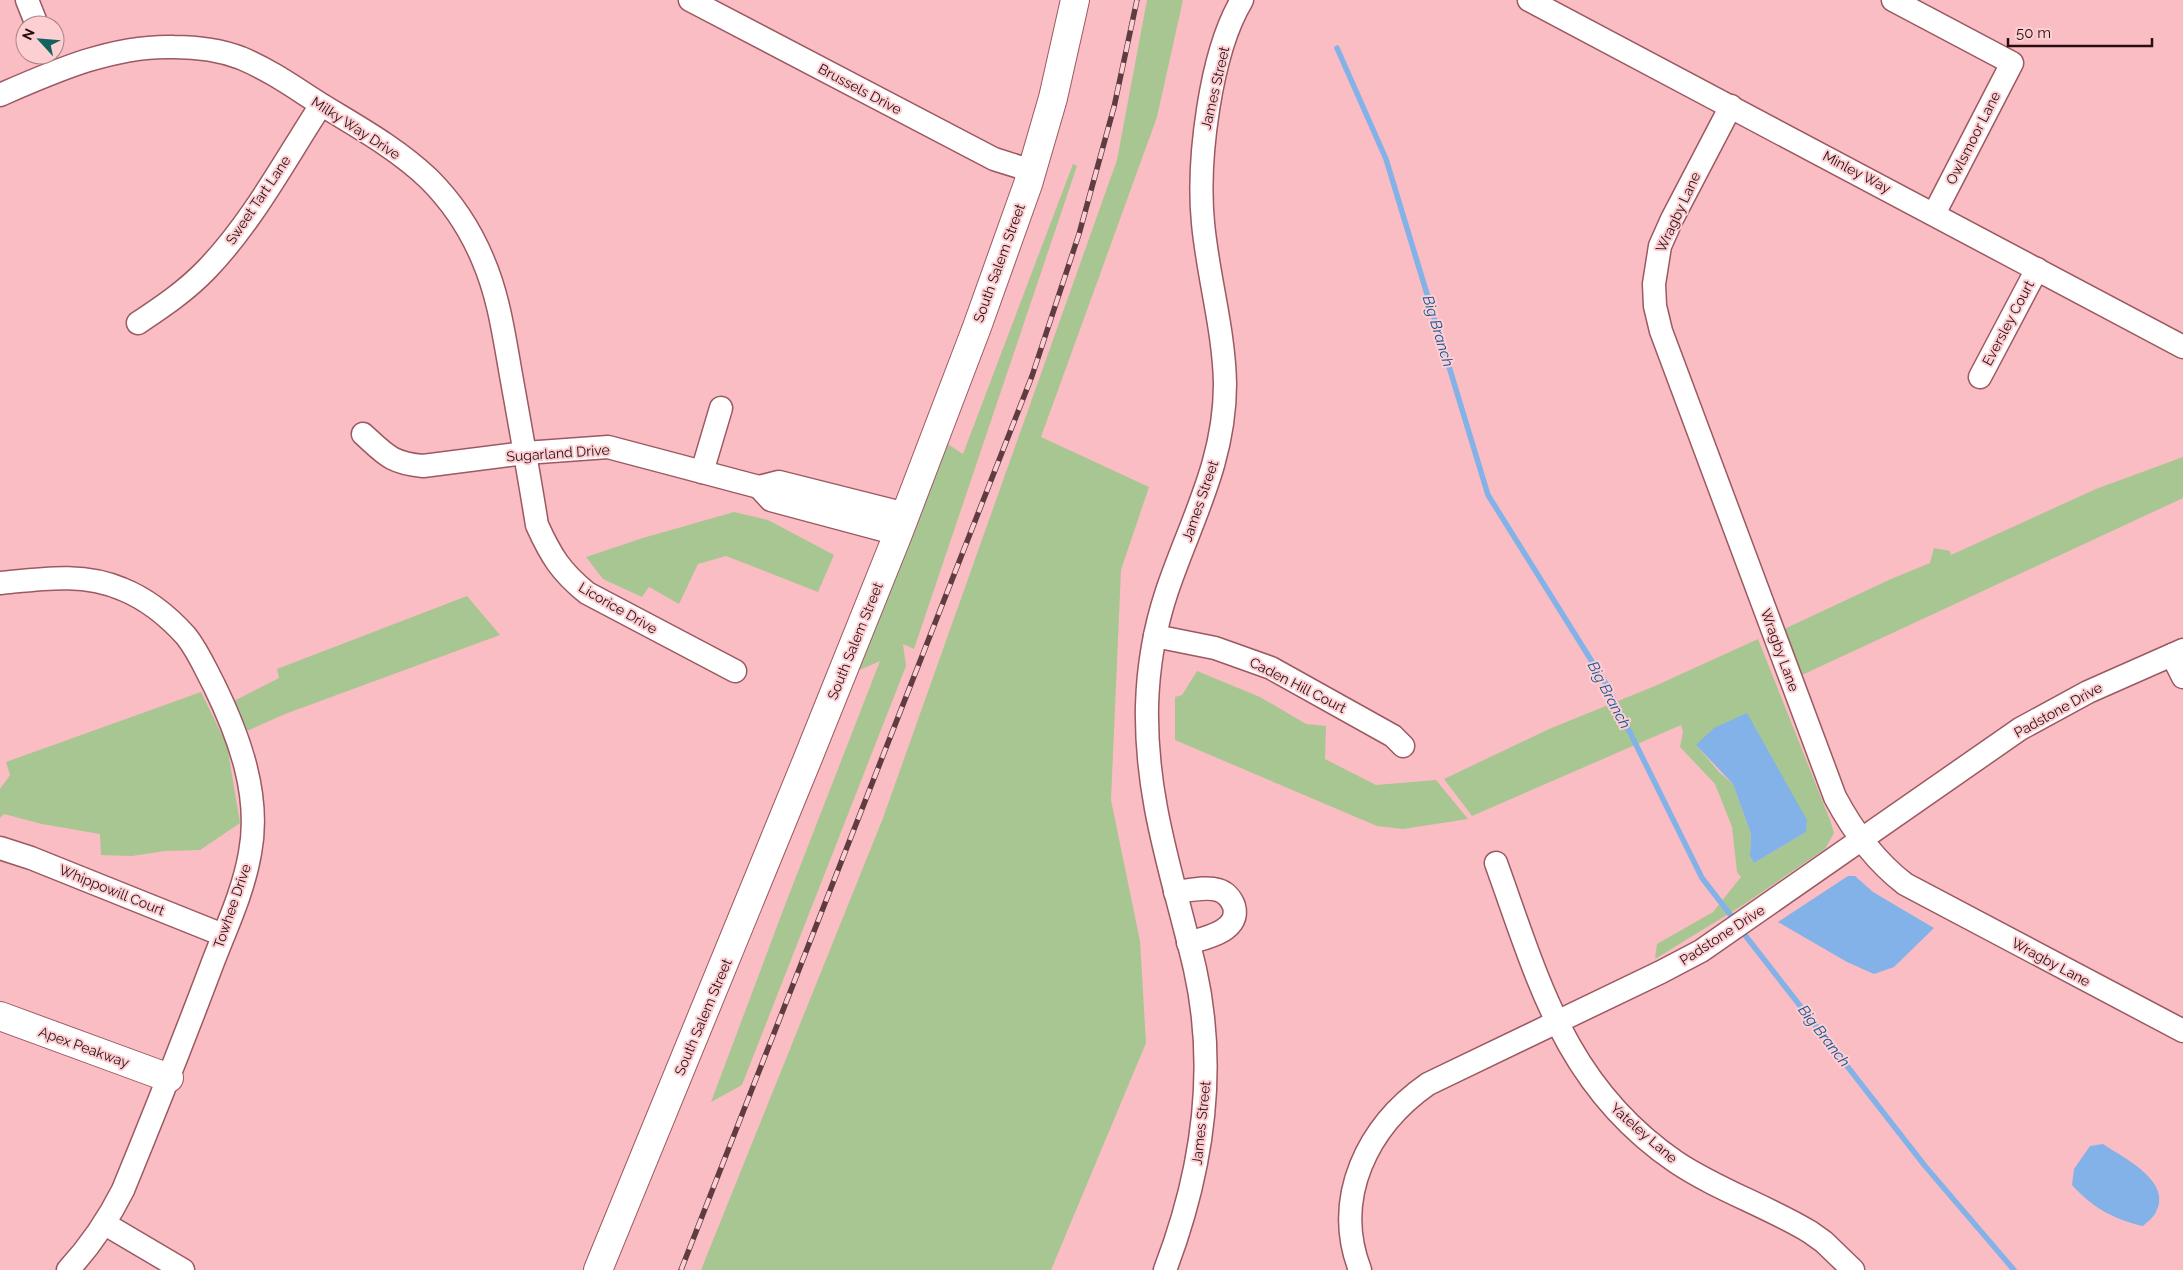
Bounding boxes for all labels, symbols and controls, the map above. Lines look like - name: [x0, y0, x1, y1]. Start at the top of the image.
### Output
- north arrow: [15, 15, 65, 65]
- scale bar: [2008, 15, 2152, 47]
- text: 50 m: [2016, 24, 2051, 42]
- text: N: [19, 26, 38, 43]
- street label: James Street: [1198, 45, 1232, 131]
- street label: Brussels Drive: [816, 60, 904, 118]
- street label: Owlsmoor Lane: [1943, 89, 2003, 187]
- street label: Milky Way Drive: [309, 93, 403, 163]
- street label: Minley Way: [1820, 147, 1894, 197]
- street label: Sweet Tart Lane: [222, 153, 294, 247]
- street label: Wragby Lane: [1652, 169, 1704, 255]
- street label: South Salem Street: [970, 201, 1028, 324]
- street label: Eversley Court: [1979, 278, 2037, 368]
- water label: Big Branch: [1419, 293, 1457, 369]
- street label: Sugarland Drive: [506, 441, 610, 465]
- street label: James Street: [1179, 458, 1221, 544]
- street label: Licorice Drive: [576, 579, 660, 637]
- street label: South Salem Street: [824, 580, 886, 702]
- street label: Wragby Lane: [1758, 607, 1802, 693]
- street label: Caden Hill Court: [1247, 654, 1349, 716]
- water label: Big Branch: [1584, 658, 1634, 732]
- street label: Padstone Drive: [2011, 679, 2105, 741]
- street label: Whippowill Court: [57, 862, 167, 919]
- street label: Towhee Drive: [210, 862, 254, 950]
- street label: Padstone Drive: [1677, 902, 1767, 968]
- street label: Wragby Lane: [2009, 935, 2093, 989]
- street label: South Salem Street: [671, 956, 735, 1078]
- water label: Big Branch: [1794, 1001, 1854, 1071]
- street label: Apex Peakway: [37, 1023, 132, 1071]
- street label: James Street: [1189, 1080, 1213, 1166]
- street label: Yateley Lane: [1607, 1100, 1681, 1166]

